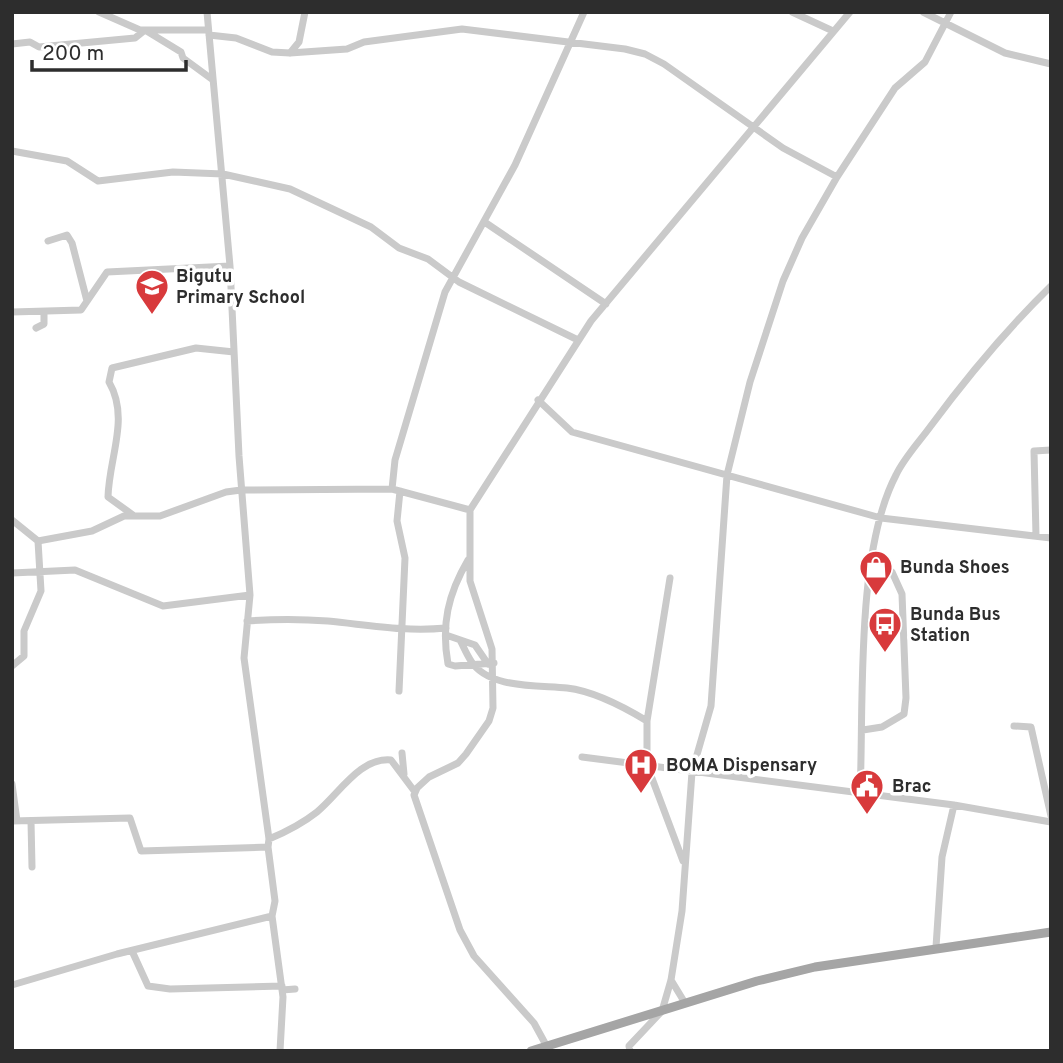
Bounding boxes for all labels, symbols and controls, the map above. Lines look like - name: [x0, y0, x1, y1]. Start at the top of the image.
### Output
- scale bar: [32, 28, 186, 72]
- text: 200 m: [42, 41, 104, 68]
- place label: Bigutu Primary School: [176, 266, 305, 310]
- school or university icon: Bigutu Primary School: [133, 267, 171, 316]
- shop icon: Bunda Shoes: [857, 548, 895, 597]
- place label: Bunda Shoes: [900, 557, 1010, 580]
- place label: Bunda Bus Station: [910, 604, 1001, 648]
- bus stop icon: Bunda Bus Station: [866, 605, 904, 654]
- hospital icon: BOMA Dispensary: [622, 746, 660, 795]
- place label: BOMA Dispensary: [666, 755, 817, 778]
- public building icon: Brac: [848, 767, 886, 816]
- place label: Brac: [892, 776, 932, 799]

